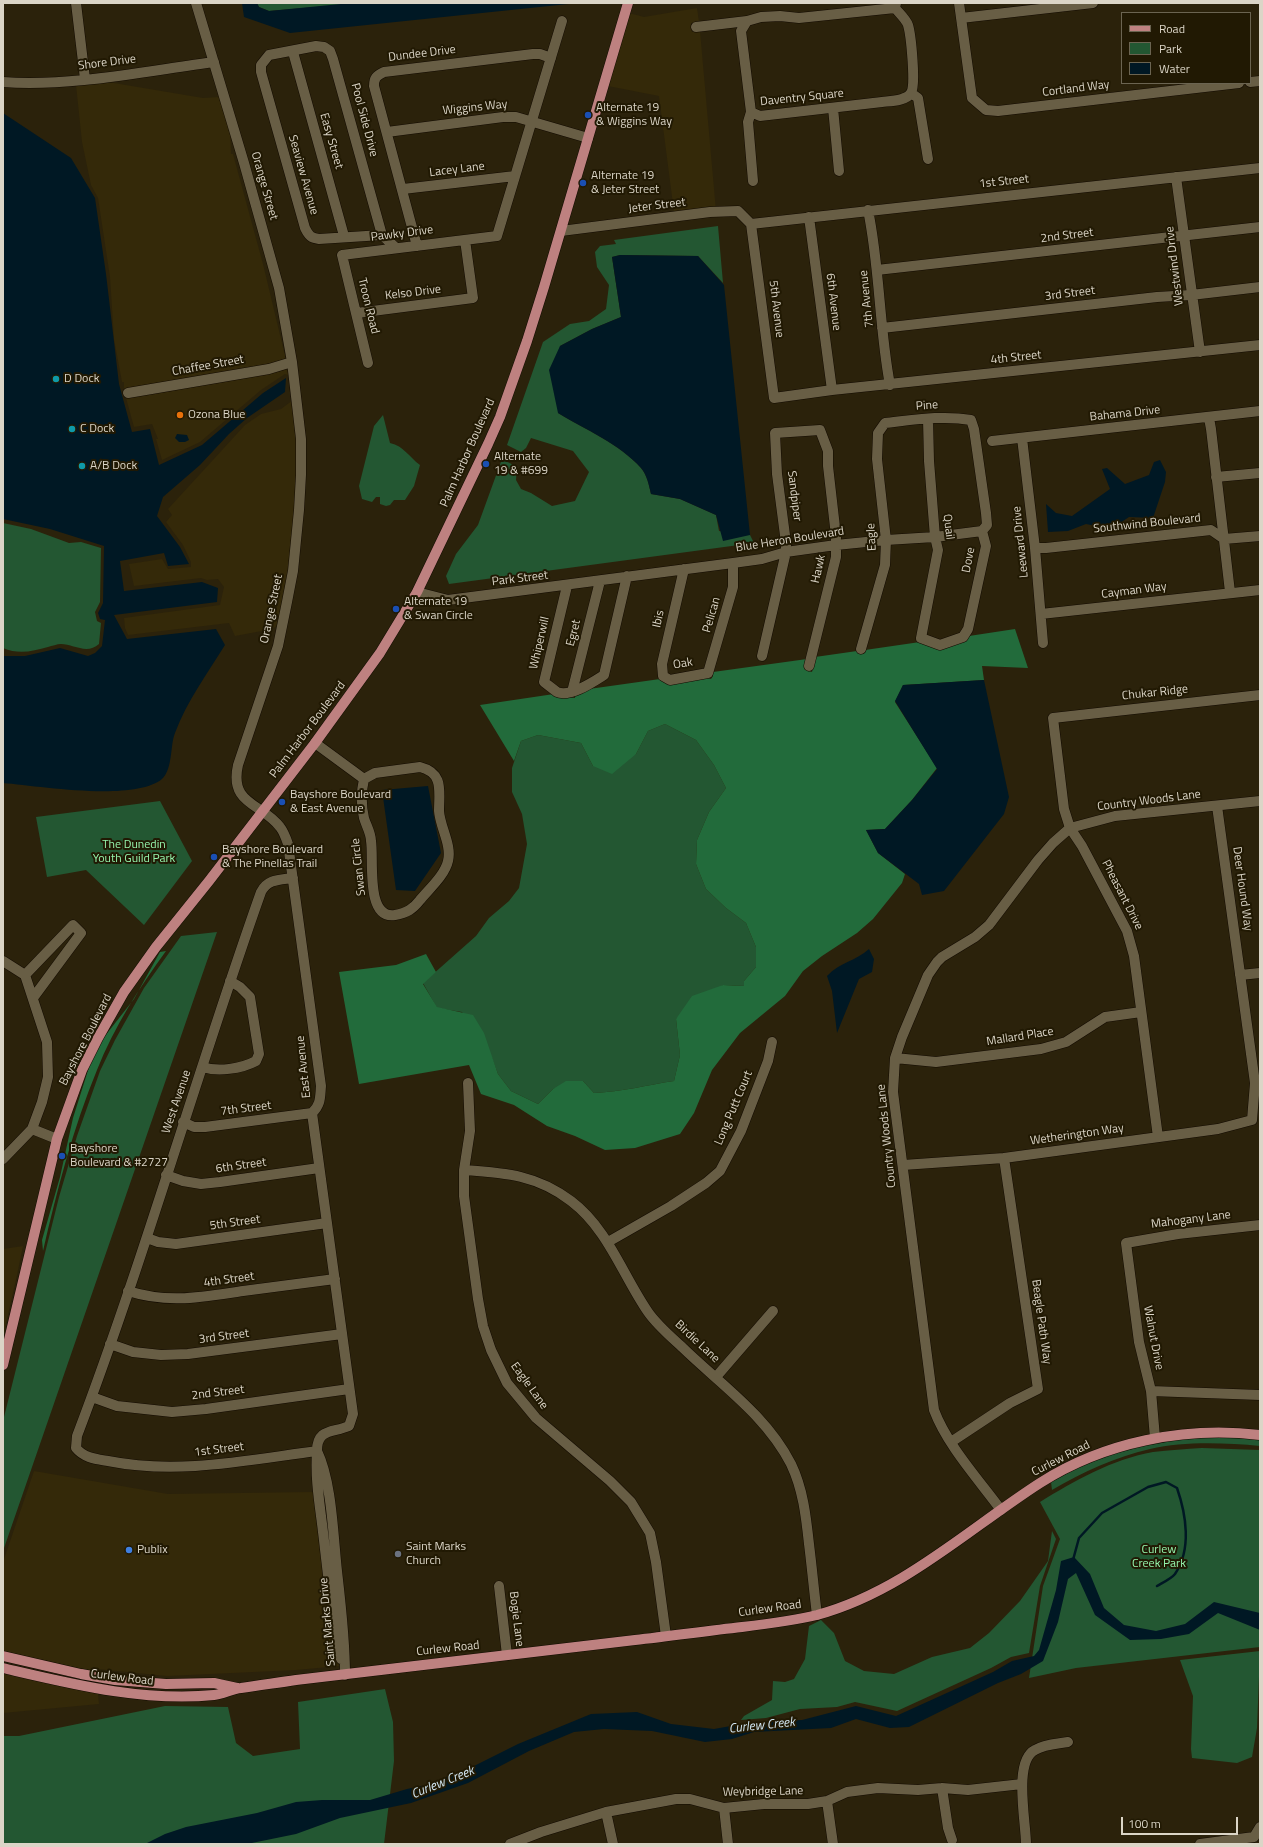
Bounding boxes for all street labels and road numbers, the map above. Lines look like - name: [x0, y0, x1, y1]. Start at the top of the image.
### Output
- street label: Dundee Drive: [387, 43, 457, 65]
- street label: Shore Drive: [77, 52, 137, 74]
- street label: Cortland Way: [1042, 78, 1110, 100]
- street label: Pool Side Drive: [347, 82, 381, 158]
- street label: Daventry Square: [760, 86, 844, 110]
- street label: Wiggins Way: [442, 97, 508, 119]
- street label: Easy Street: [316, 111, 346, 171]
- street label: Seaview Avenue: [285, 133, 321, 217]
- street label: Orange Street: [247, 150, 281, 222]
- street label: Lacey Lane: [429, 159, 485, 181]
- street label: 1st Street: [978, 172, 1030, 192]
- street label: Jeter Street: [628, 195, 686, 217]
- street label: Pawky Drive: [370, 223, 434, 245]
- street label: 2nd Street: [1040, 226, 1094, 246]
- street label: Westwind Drive: [1163, 226, 1187, 306]
- street label: 7th Avenue: [857, 270, 877, 328]
- street label: 6th Avenue: [822, 273, 844, 331]
- street label: Troon Road: [354, 277, 382, 335]
- street label: 5th Avenue: [765, 280, 787, 338]
- street label: Kelso Drive: [384, 282, 442, 304]
- street label: 3rd Street: [1044, 284, 1096, 304]
- street label: 4th Street: [990, 348, 1042, 368]
- street label: Chaffee Street: [171, 353, 245, 379]
- street label: Palm Harbor Boulevard: [438, 397, 498, 509]
- street label: Pine: [915, 398, 939, 414]
- street label: Bahama Drive: [1089, 403, 1161, 425]
- street label: Sandpiper: [784, 470, 804, 522]
- street label: Leeward Drive: [1010, 505, 1032, 579]
- street label: Southwind Boulevard: [1093, 511, 1201, 537]
- street label: Quail: [939, 513, 957, 541]
- street label: Eagle: [864, 523, 880, 551]
- street label: Blue Heron Boulevard: [735, 524, 845, 556]
- street label: Dove: [959, 546, 979, 574]
- street label: Hawk: [809, 553, 829, 585]
- street label: Park Street: [491, 568, 549, 590]
- street label: Orange Street: [258, 573, 286, 645]
- street label: Cayman Way: [1101, 580, 1167, 602]
- street label: Pelican: [700, 596, 724, 634]
- street label: Ibis: [650, 609, 668, 629]
- street label: Whiperwill: [527, 615, 553, 671]
- street label: Egret: [564, 618, 584, 648]
- street label: Oak: [672, 655, 694, 673]
- street label: Palm Harbor Boulevard: [267, 679, 349, 781]
- street label: Chukar Ridge: [1121, 682, 1189, 704]
- street label: Country Woods Lane: [1096, 788, 1202, 814]
- street label: Swan Circle: [349, 837, 369, 897]
- street label: Deer Hound Way: [1229, 846, 1255, 932]
- street label: Pheasant Drive: [1098, 858, 1146, 932]
- street label: Bayshore Boulevard: [57, 992, 115, 1088]
- street label: Mallard Place: [985, 1025, 1055, 1049]
- street label: East Avenue: [294, 1035, 314, 1099]
- street label: West Avenue: [159, 1068, 195, 1136]
- street label: Long Putt Court: [712, 1069, 756, 1147]
- street label: Country Woods Lane: [874, 1083, 900, 1189]
- street label: 7th Street: [220, 1099, 272, 1119]
- street label: Wetherington Way: [1029, 1121, 1125, 1149]
- street label: 6th Street: [215, 1155, 267, 1177]
- street label: Mahogany Lane: [1150, 1208, 1232, 1232]
- street label: 5th Street: [209, 1212, 261, 1234]
- street label: 4th Street: [203, 1269, 255, 1291]
- street label: Beagle Path Way: [1028, 1279, 1054, 1365]
- street label: Walnut Drive: [1140, 1305, 1166, 1371]
- street label: Birdie Lane: [672, 1318, 722, 1366]
- street label: 3rd Street: [198, 1327, 250, 1347]
- street label: Eagle Lane: [507, 1360, 551, 1412]
- street label: 2nd Street: [191, 1383, 245, 1403]
- street label: Curlew Road: [1029, 1438, 1093, 1480]
- street label: 1st Street: [193, 1440, 245, 1460]
- street label: Saint Marks Drive: [317, 1577, 339, 1667]
- street label: Bogie Lane: [505, 1591, 527, 1647]
- street label: Curlew Road: [738, 1597, 802, 1621]
- street label: Curlew Road: [416, 1639, 480, 1659]
- street label: Curlew Road: [90, 1667, 154, 1689]
- street label: Weybridge Lane: [723, 1784, 803, 1800]

